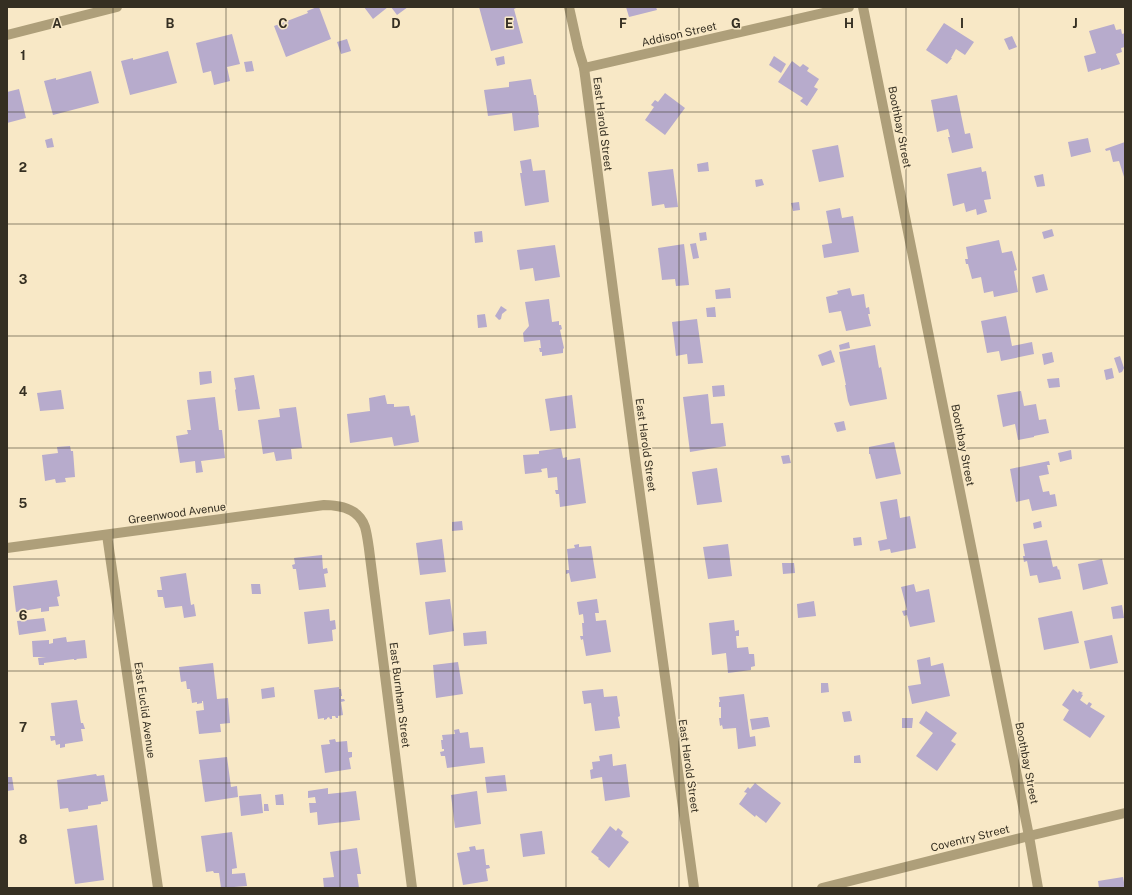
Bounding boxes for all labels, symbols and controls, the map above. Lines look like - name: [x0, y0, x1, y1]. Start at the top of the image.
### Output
- text: A: [52, 16, 62, 31]
- text: B: [166, 16, 175, 31]
- text: C: [278, 16, 288, 31]
- text: D: [391, 16, 401, 31]
- text: E: [505, 16, 513, 31]
- text: F: [619, 16, 627, 31]
- text: G: [731, 16, 741, 31]
- text: H: [844, 16, 854, 31]
- text: I: [960, 16, 964, 31]
- text: J: [1072, 16, 1078, 31]
- street label: Addison Street: [640, 20, 718, 48]
- text: 1: [20, 48, 26, 63]
- street label: East Harold Street: [591, 76, 615, 172]
- street label: Boothbay Street: [886, 85, 914, 169]
- text: 2: [19, 160, 27, 175]
- text: 3: [19, 272, 28, 287]
- text: 4: [19, 384, 28, 399]
- street label: East Harold Street: [633, 397, 659, 493]
- street label: Boothbay Street: [949, 403, 977, 487]
- text: 5: [19, 496, 28, 511]
- street label: Greenwood Avenue: [127, 500, 227, 526]
- text: 6: [19, 608, 28, 623]
- street label: East Burnham Street: [388, 641, 412, 749]
- street label: East Euclid Avenue: [132, 661, 158, 759]
- street label: East Harold Street: [676, 718, 702, 814]
- text: 7: [19, 720, 27, 735]
- street label: Boothbay Street: [1013, 721, 1041, 805]
- street label: Coventry Street: [929, 822, 1011, 854]
- text: 8: [19, 832, 28, 847]

